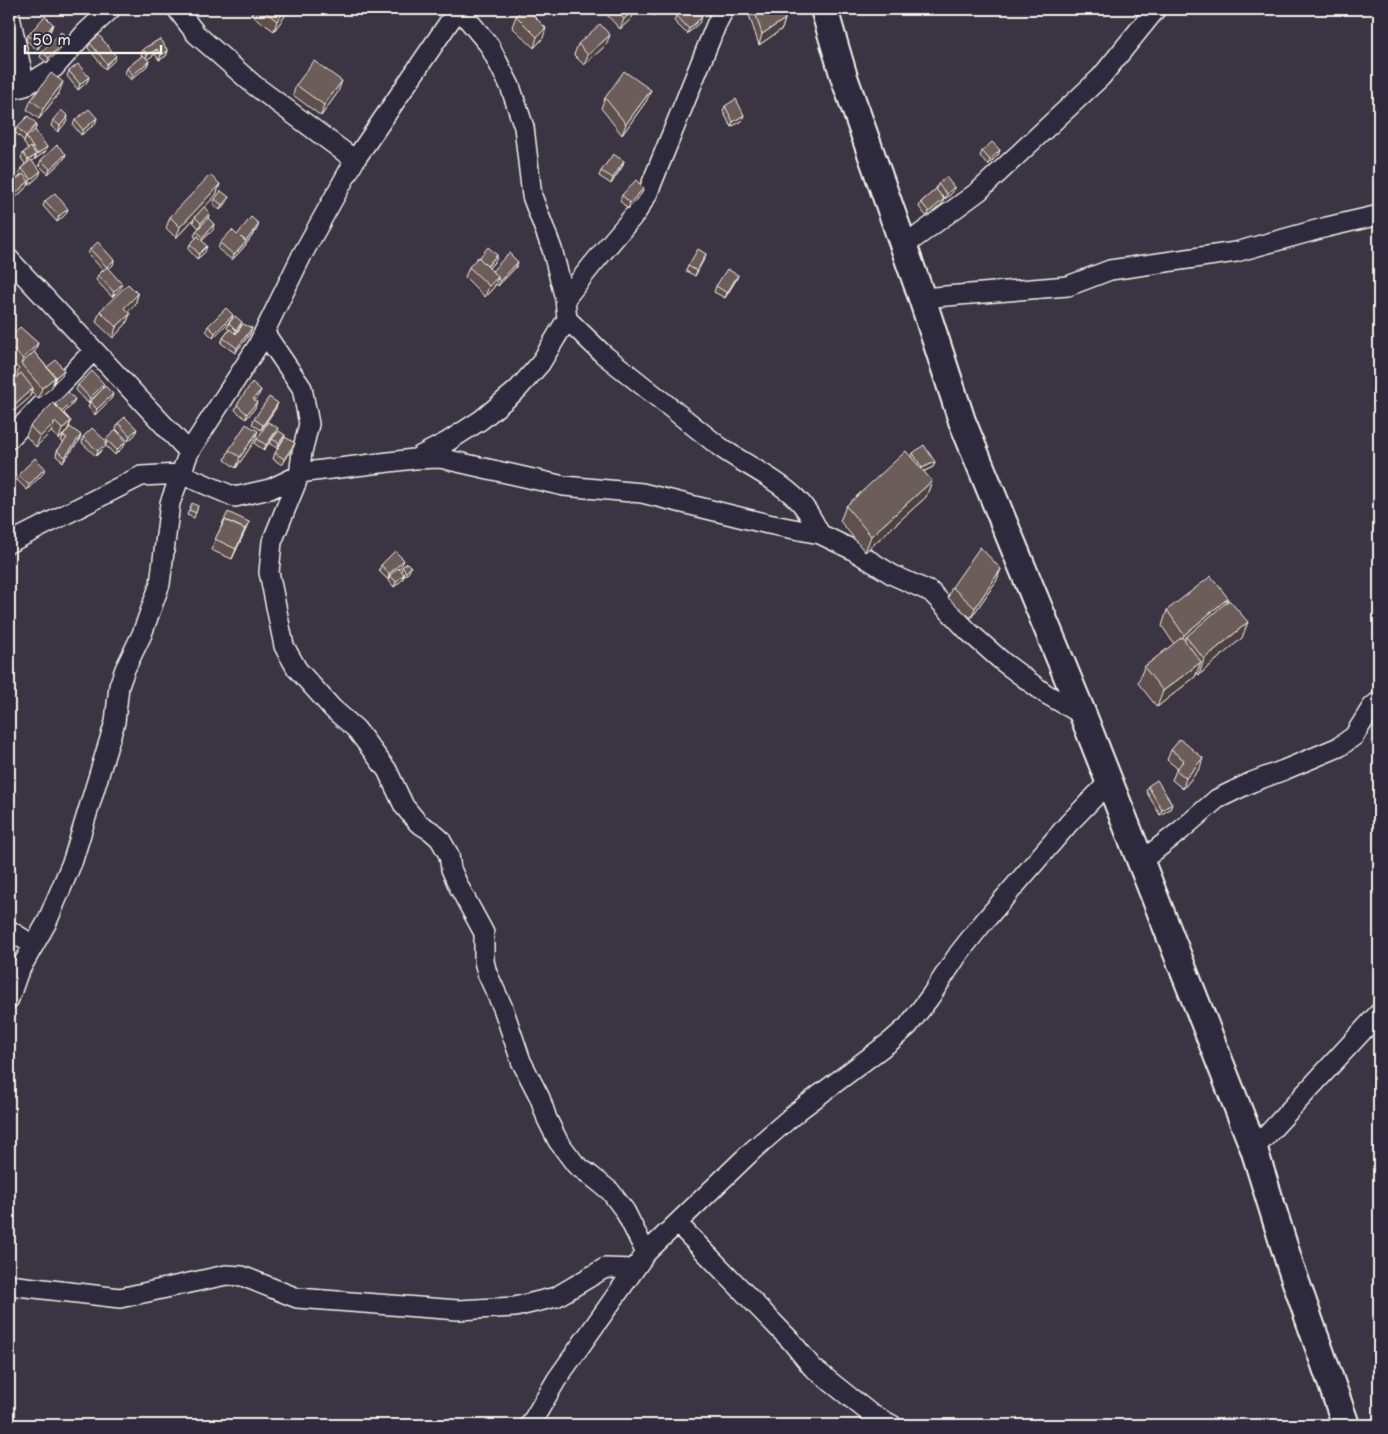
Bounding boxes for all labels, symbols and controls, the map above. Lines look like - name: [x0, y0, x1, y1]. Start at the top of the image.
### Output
- scale bar: [25, 22, 161, 54]
- text: 50 m: [32, 27, 71, 50]

